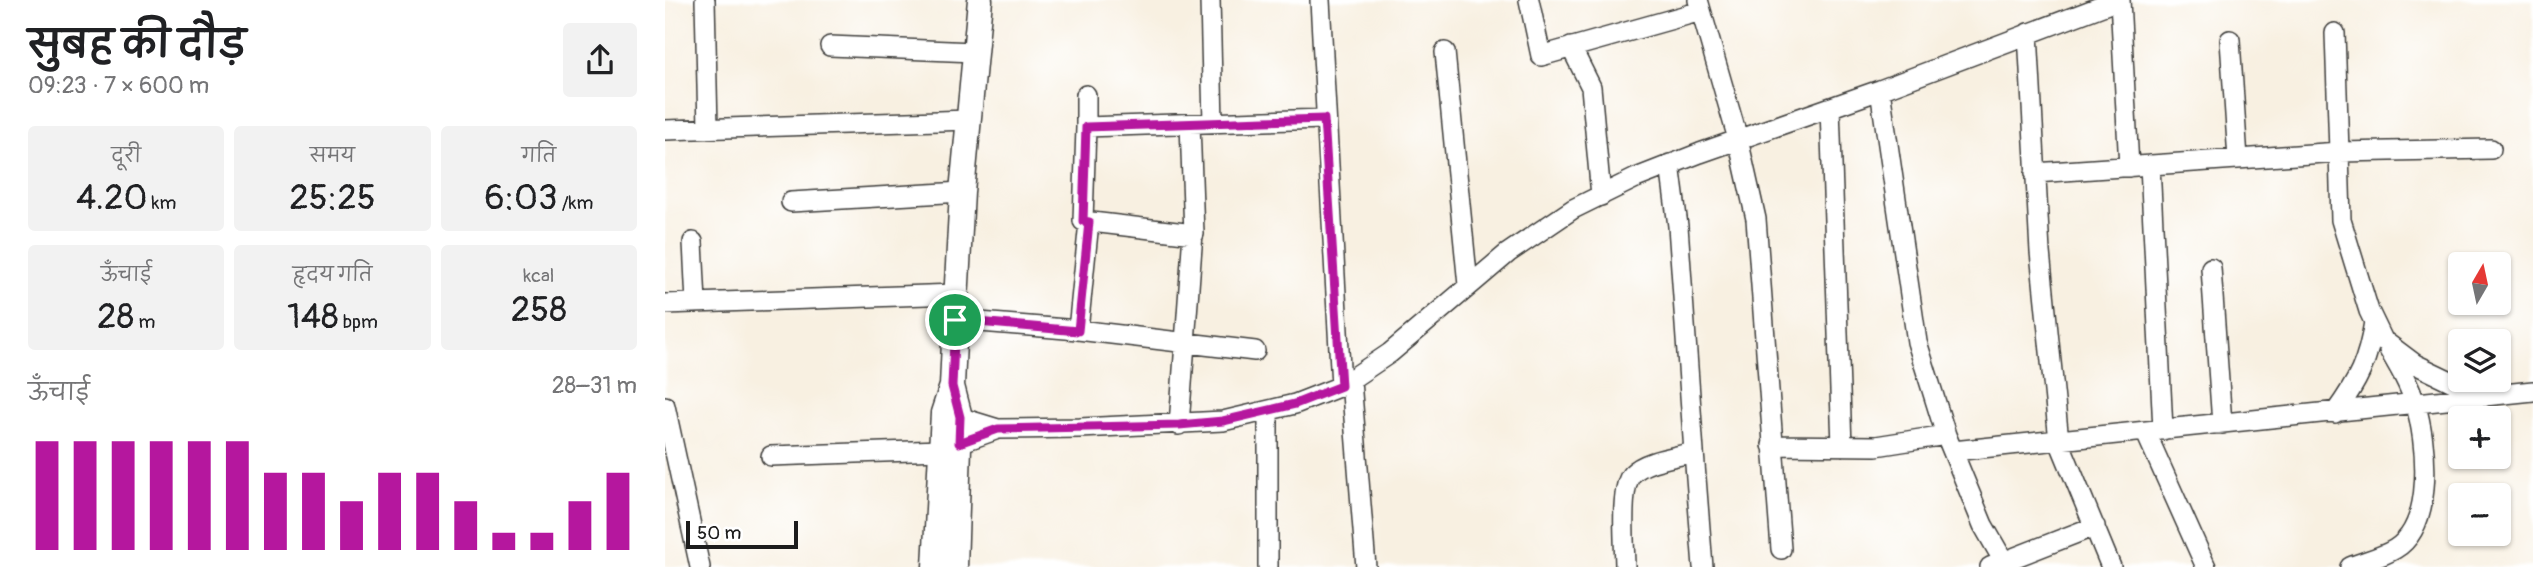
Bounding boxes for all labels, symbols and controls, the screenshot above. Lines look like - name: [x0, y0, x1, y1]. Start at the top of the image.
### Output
- text: सुबह की दौड़: [28, 21, 246, 69]
- button: share: [563, 23, 637, 97]
- text: 09:23 · 7 × 600 m: [28, 71, 209, 100]
- text: दूरी: [111, 144, 141, 168]
- text: समय: [310, 144, 355, 168]
- text: गति: [522, 144, 556, 168]
- text: 4.20: [76, 176, 147, 220]
- text: 25:25: [289, 176, 376, 220]
- text: 6:03: [484, 176, 558, 220]
- text: km: [147, 191, 176, 215]
- text: /km: [558, 191, 593, 215]
- north arrow: [2448, 252, 2511, 315]
- map controls: [2448, 252, 2511, 546]
- text: ऊँचाई: [101, 263, 152, 287]
- text: हृदय गति: [293, 263, 372, 287]
- text: kcal: [523, 264, 554, 288]
- text: 258: [511, 288, 567, 332]
- pin: [925, 290, 985, 350]
- text: 28: [97, 295, 134, 339]
- text: 148: [287, 295, 339, 339]
- icon: arrive: [936, 301, 974, 339]
- text: m: [134, 310, 155, 334]
- text: bpm: [339, 310, 378, 334]
- button: layers: [2448, 329, 2511, 392]
- text: 28–31 m: [552, 371, 637, 400]
- text: ऊँचाई: [28, 378, 90, 407]
- button: +: [2448, 406, 2511, 469]
- button: −: [2448, 483, 2511, 546]
- scale bar: [686, 518, 798, 550]
- text: 50 m: [697, 521, 741, 545]

